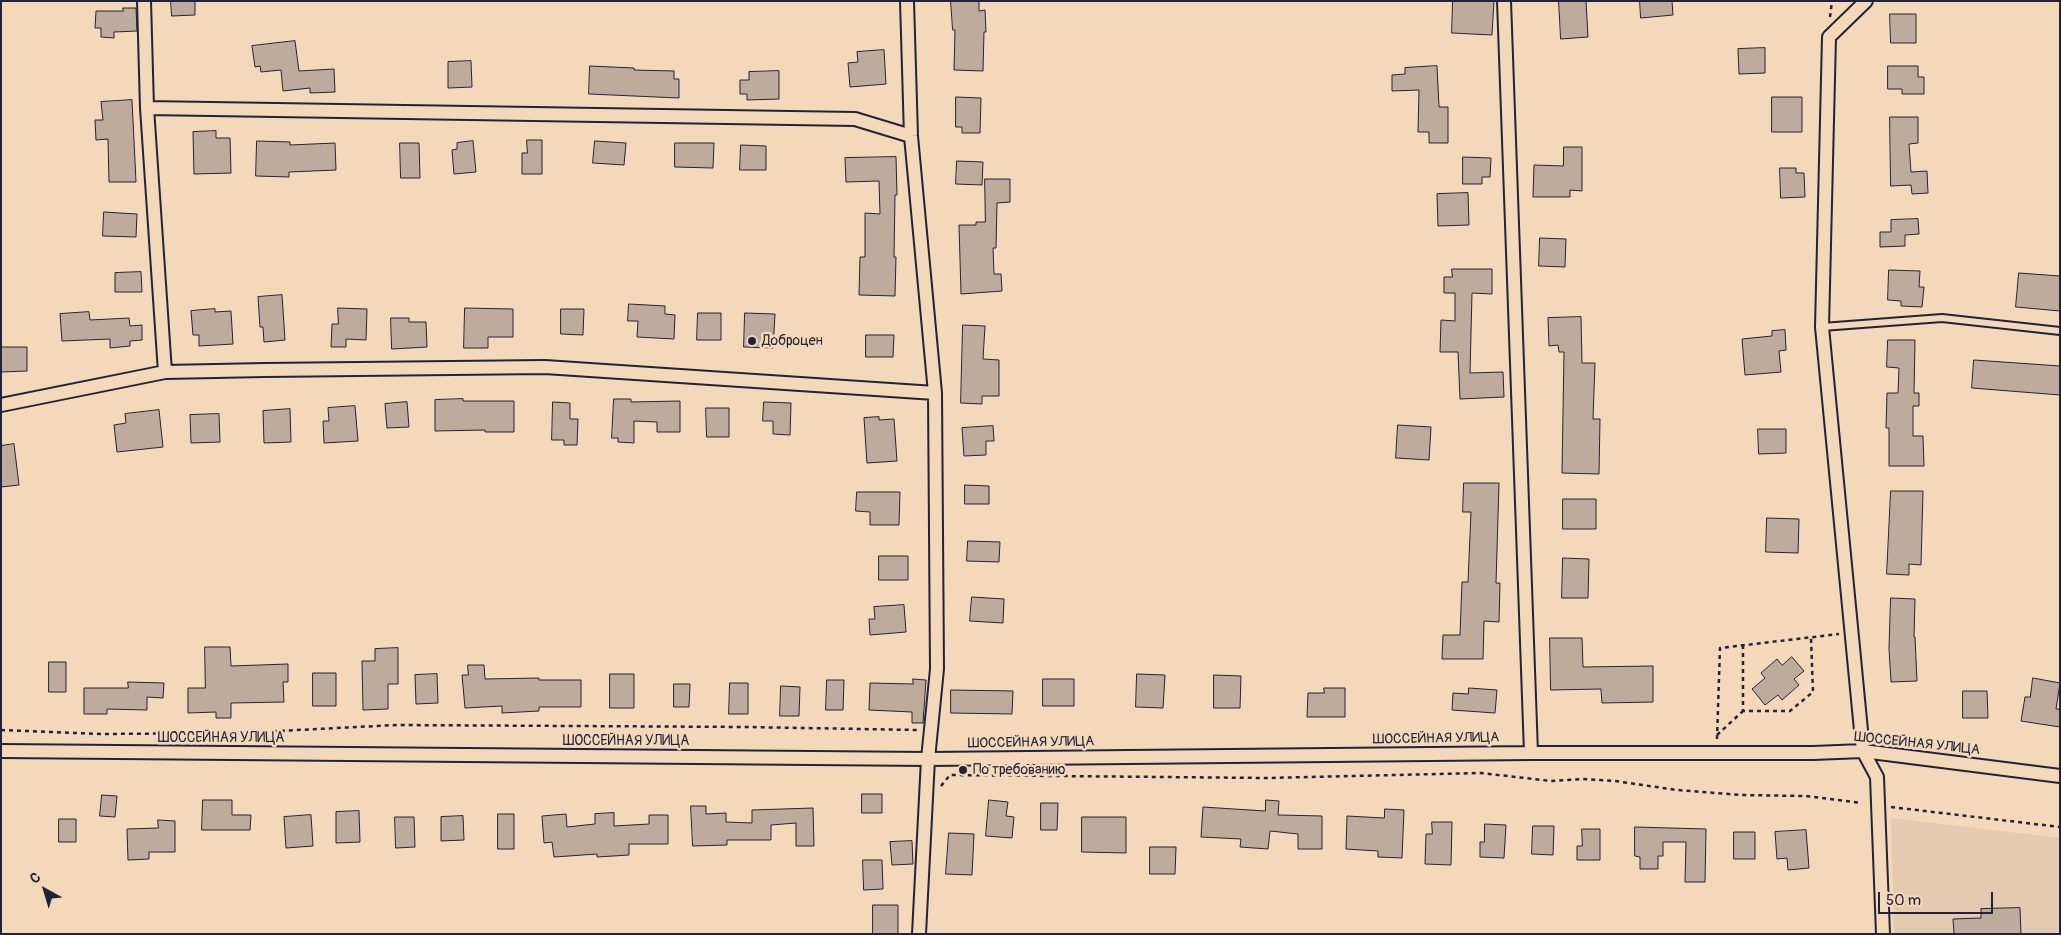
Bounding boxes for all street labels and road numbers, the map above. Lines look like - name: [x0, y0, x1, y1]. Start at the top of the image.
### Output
- street label: ШОССЕЙНАЯ УЛИЦА: [1373, 729, 1499, 749]
- street label: ШОССЕЙНАЯ УЛИЦА: [1853, 729, 1981, 759]
- street label: ШОССЕЙНАЯ УЛИЦА: [158, 730, 284, 746]
- street label: ШОССЕЙНАЯ УЛИЦА: [563, 733, 689, 749]
- street label: ШОССЕЙНАЯ УЛИЦА: [968, 733, 1094, 753]

